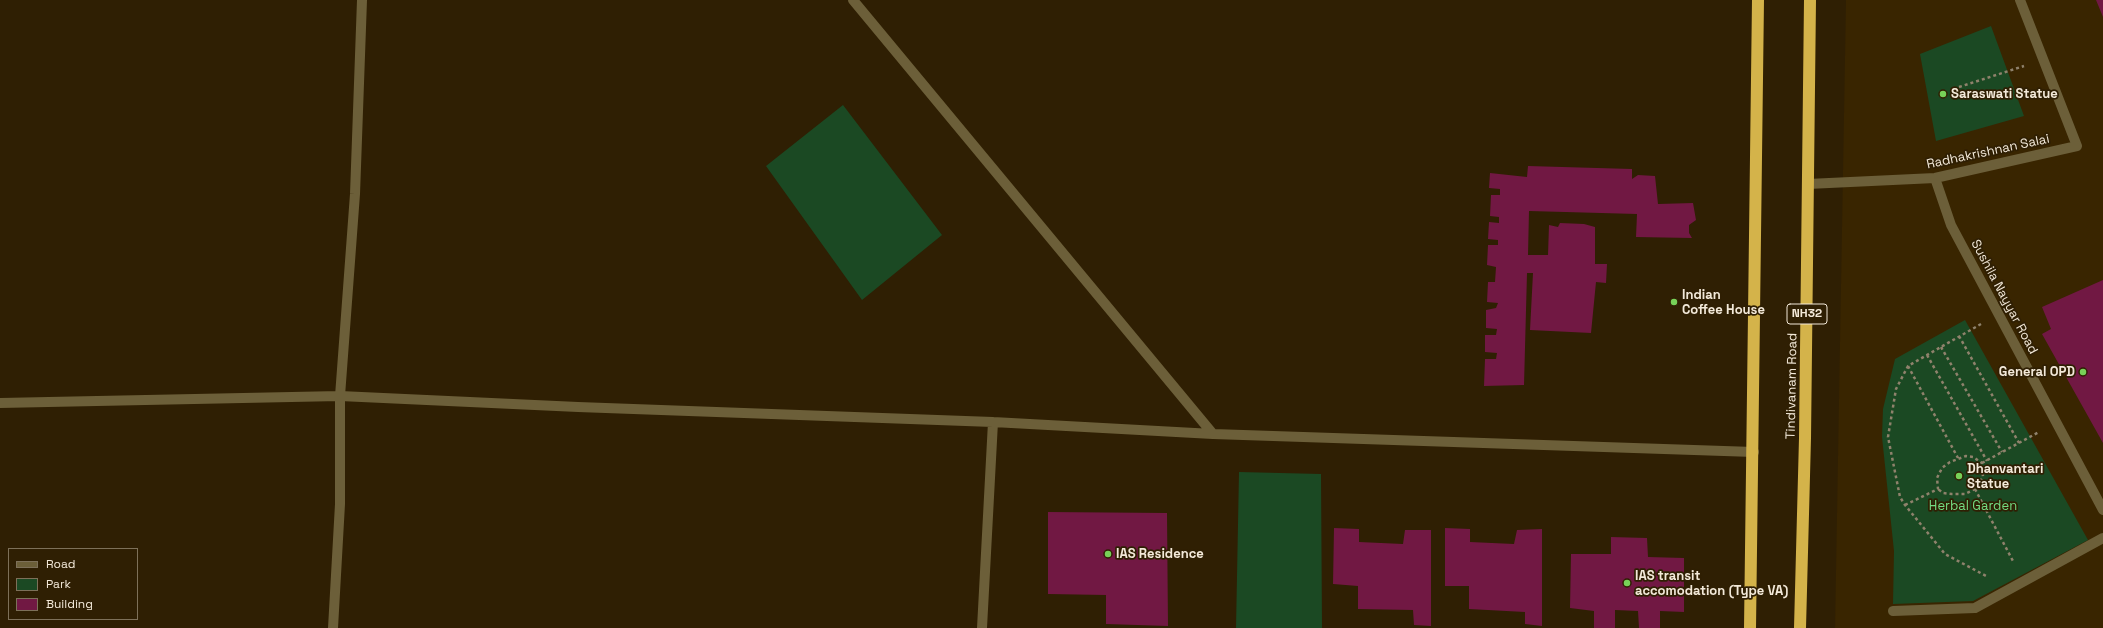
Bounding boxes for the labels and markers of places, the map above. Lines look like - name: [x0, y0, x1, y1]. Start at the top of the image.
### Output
- place label: Saraswati Statue: [1951, 86, 2058, 102]
- marker: Saraswati Statue: [1938, 89, 1948, 99]
- place label: Indian Coffee House: [1682, 287, 1765, 318]
- marker: Indian Coffee House: [1669, 297, 1679, 307]
- place label: General OPD: [1999, 364, 2075, 380]
- marker: General OPD: [2078, 367, 2088, 377]
- place label: Dhanvantari Statue: [1967, 461, 2043, 492]
- marker: Dhanvantari Statue: [1954, 471, 1964, 481]
- place label: IAS Residence: [1116, 546, 1204, 562]
- marker: IAS Residence: [1103, 549, 1113, 559]
- place label: IAS transit accomodation (Type VA): [1635, 568, 1788, 599]
- marker: IAS transit accomodation (Type VA): [1622, 578, 1632, 588]

